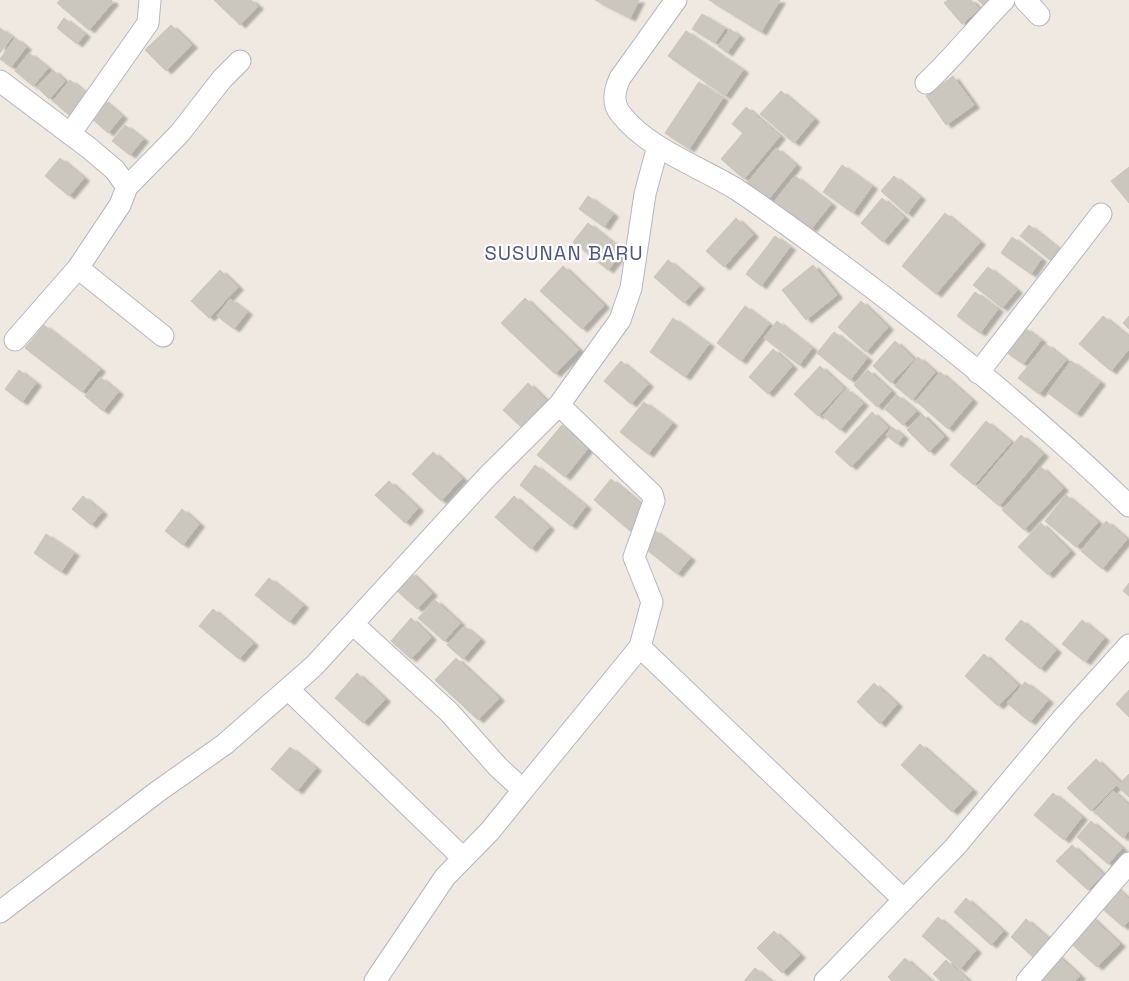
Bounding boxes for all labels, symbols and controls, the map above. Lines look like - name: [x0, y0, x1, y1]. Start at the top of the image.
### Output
- district label: SUSUNAN BARU: [484, 240, 644, 266]

